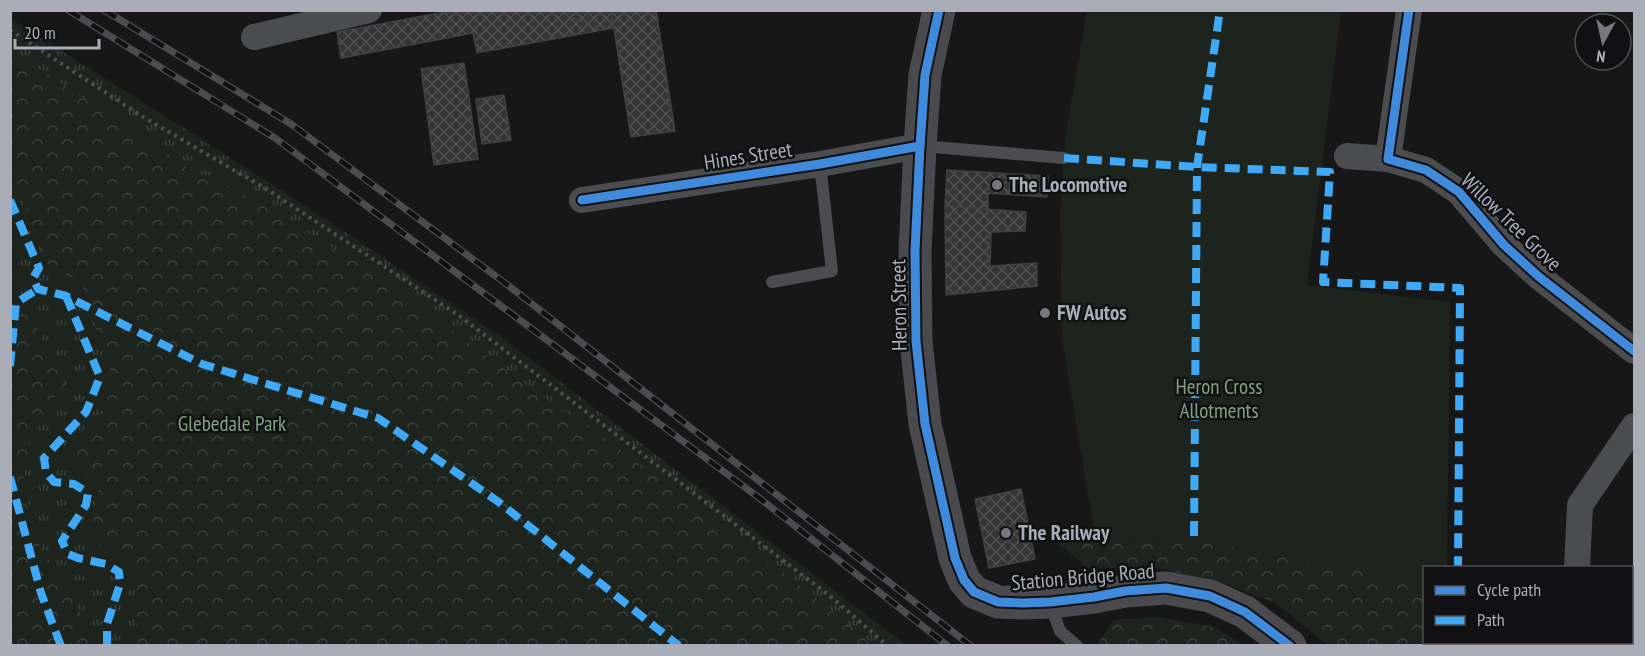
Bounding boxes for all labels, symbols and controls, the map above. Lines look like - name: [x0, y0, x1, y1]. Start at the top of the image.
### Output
- scale bar: [15, 12, 99, 50]
- north arrow: [1573, 12, 1633, 72]
- text: 20 m: [24, 21, 56, 44]
- text: N: [1595, 46, 1607, 67]
- street label: Hines Street: [702, 135, 794, 176]
- street label: Willow Tree Grove: [1455, 167, 1567, 277]
- place label: The Locomotive: [1009, 171, 1127, 198]
- marker: The Locomotive: [990, 178, 1004, 192]
- street label: Heron Street: [884, 259, 913, 351]
- place label: FW Autos: [1057, 299, 1127, 326]
- marker: FW Autos: [1038, 306, 1052, 320]
- park label: Heron Cross Allotments: [1176, 373, 1262, 424]
- park label: Glebedale Park: [178, 410, 286, 437]
- place label: The Railway: [1018, 519, 1110, 546]
- marker: The Railway: [999, 526, 1013, 540]
- street label: Station Bridge Road: [1010, 557, 1156, 596]
- legend: [1423, 566, 1633, 644]
- text: Cycle path: [1477, 578, 1541, 601]
- text: Path: [1477, 608, 1505, 631]

